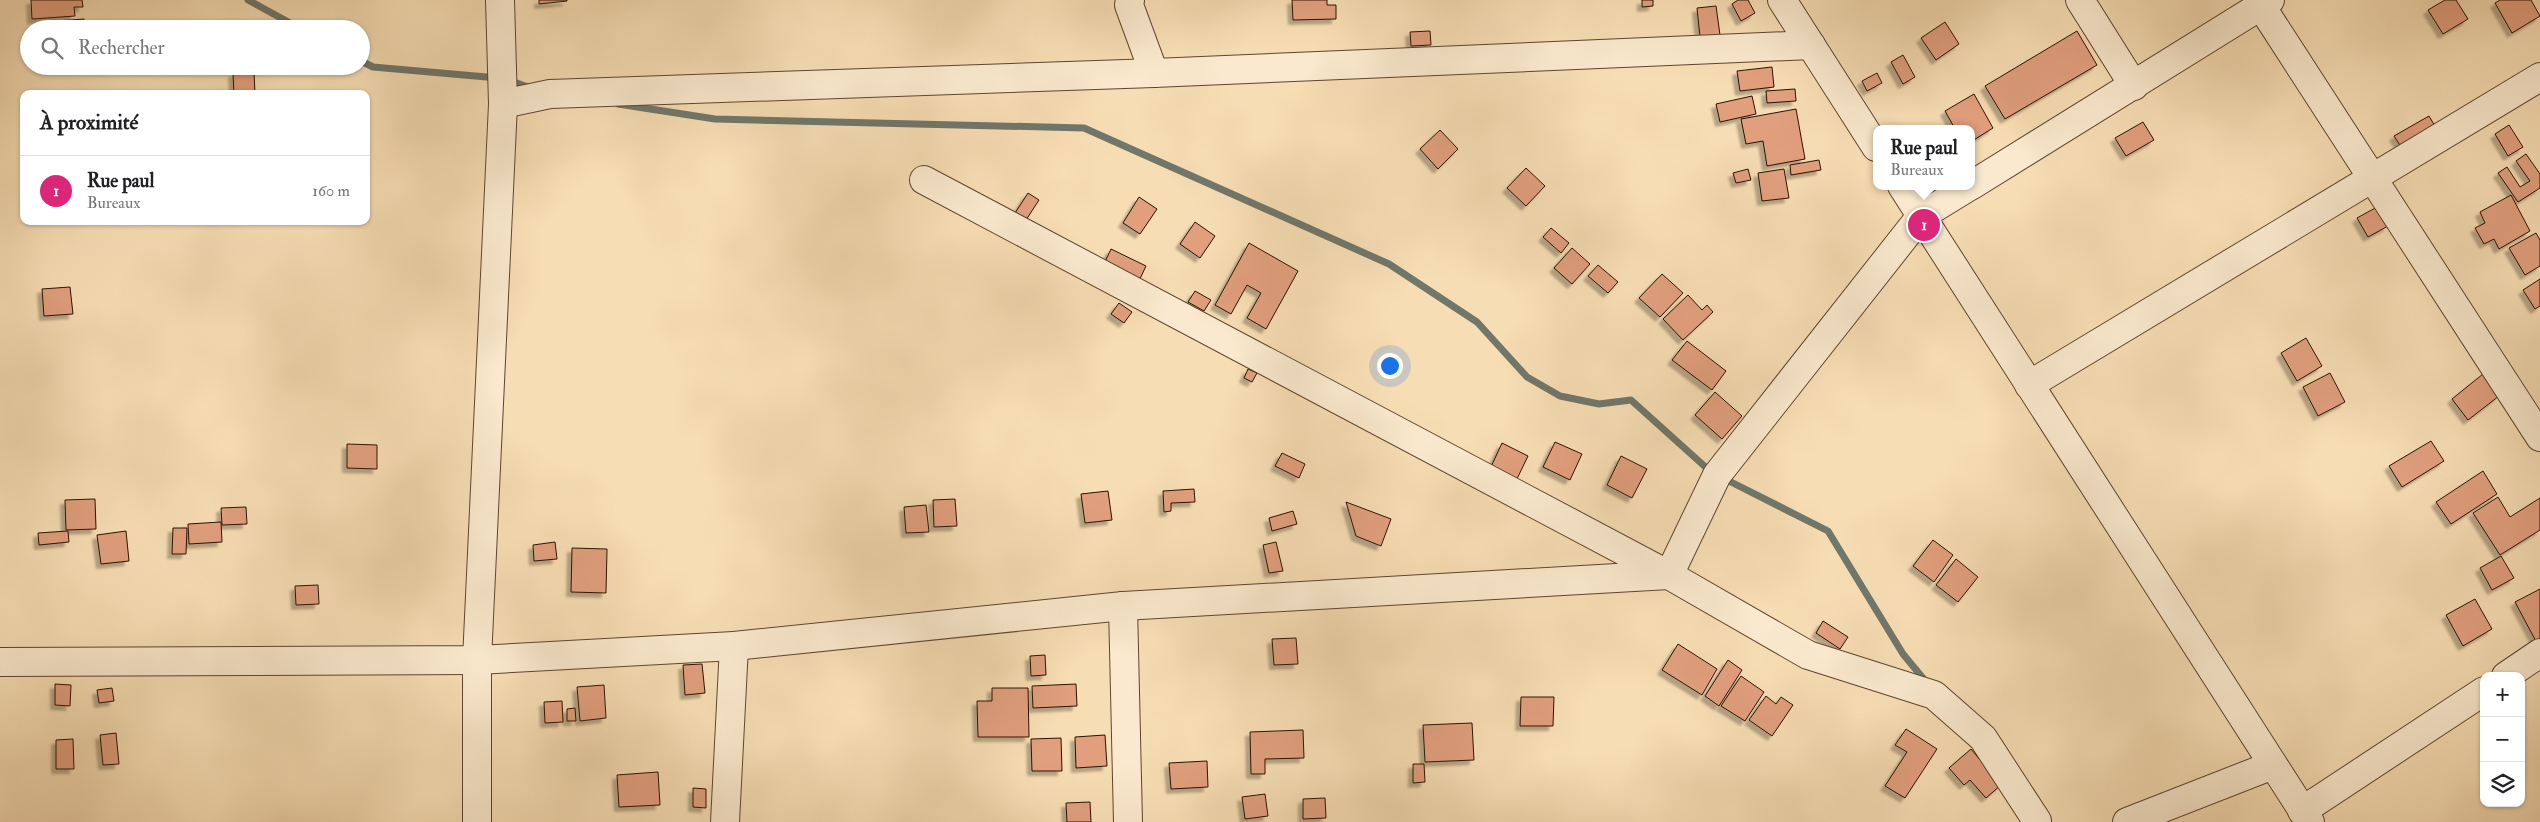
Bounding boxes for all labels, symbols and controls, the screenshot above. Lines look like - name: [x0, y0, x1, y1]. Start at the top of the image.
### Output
- search box: [20, 20, 370, 75]
- icon: search: [38, 34, 66, 62]
- text: Rechercher: [78, 36, 165, 60]
- text: À proximité: [40, 109, 138, 136]
- popup: [1873, 125, 1975, 190]
- text: Rue paul: [1890, 136, 1958, 160]
- text: Bureaux: [1890, 160, 1944, 180]
- text: Rue paul: [87, 169, 154, 193]
- text: 1: [53, 181, 59, 201]
- text: 160 m: [312, 181, 350, 201]
- text: Bureaux: [87, 193, 140, 213]
- pin: 1: [1908, 206, 1940, 244]
- your location: [1377, 353, 1403, 379]
- map controls: [2480, 672, 2525, 807]
- button: +: [2480, 672, 2525, 717]
- button: −: [2480, 717, 2525, 762]
- button: layers: [2480, 762, 2525, 807]

